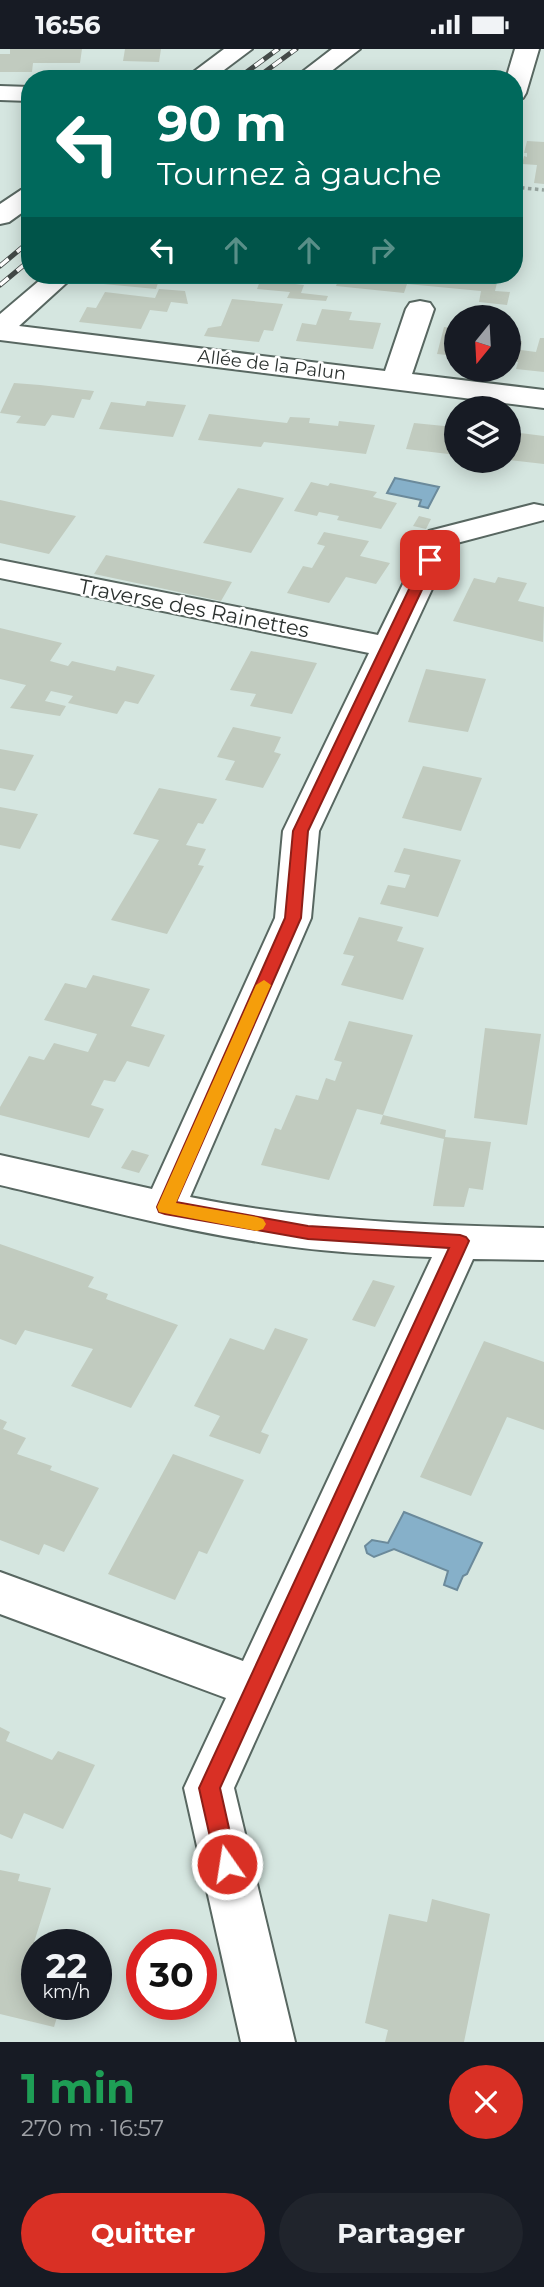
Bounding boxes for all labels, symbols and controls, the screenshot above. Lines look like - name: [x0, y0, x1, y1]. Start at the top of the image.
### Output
- text: 16:56: [35, 9, 101, 41]
- text: 90 m: [157, 94, 287, 153]
- icon: left: [42, 98, 133, 189]
- text: Tournez à gauche: [157, 154, 442, 193]
- icon: left: [144, 231, 182, 269]
- icon: ahead: [217, 231, 255, 269]
- icon: ahead: [290, 231, 328, 269]
- icon: right: [363, 231, 401, 269]
- north arrow: [444, 305, 522, 381]
- map controls: [444, 305, 521, 473]
- street label: Allée de la Palun: [197, 345, 347, 385]
- button: layers: [444, 396, 521, 473]
- pin: [400, 530, 460, 590]
- icon: arrive: [411, 541, 449, 579]
- street label: Traverse des Rainettes: [77, 573, 311, 643]
- position arrow: [190, 1827, 264, 1901]
- speed limit sign: 30: [126, 1929, 217, 2020]
- text: 22: [46, 1944, 87, 1987]
- text: km/h: [42, 1981, 91, 2003]
- text: 1 min: [21, 2062, 135, 2114]
- button: close: [449, 2065, 523, 2139]
- text: 270 m · 16:57: [21, 2114, 164, 2142]
- button: Quitter: [21, 2193, 265, 2273]
- button: Partager: [279, 2193, 523, 2273]

